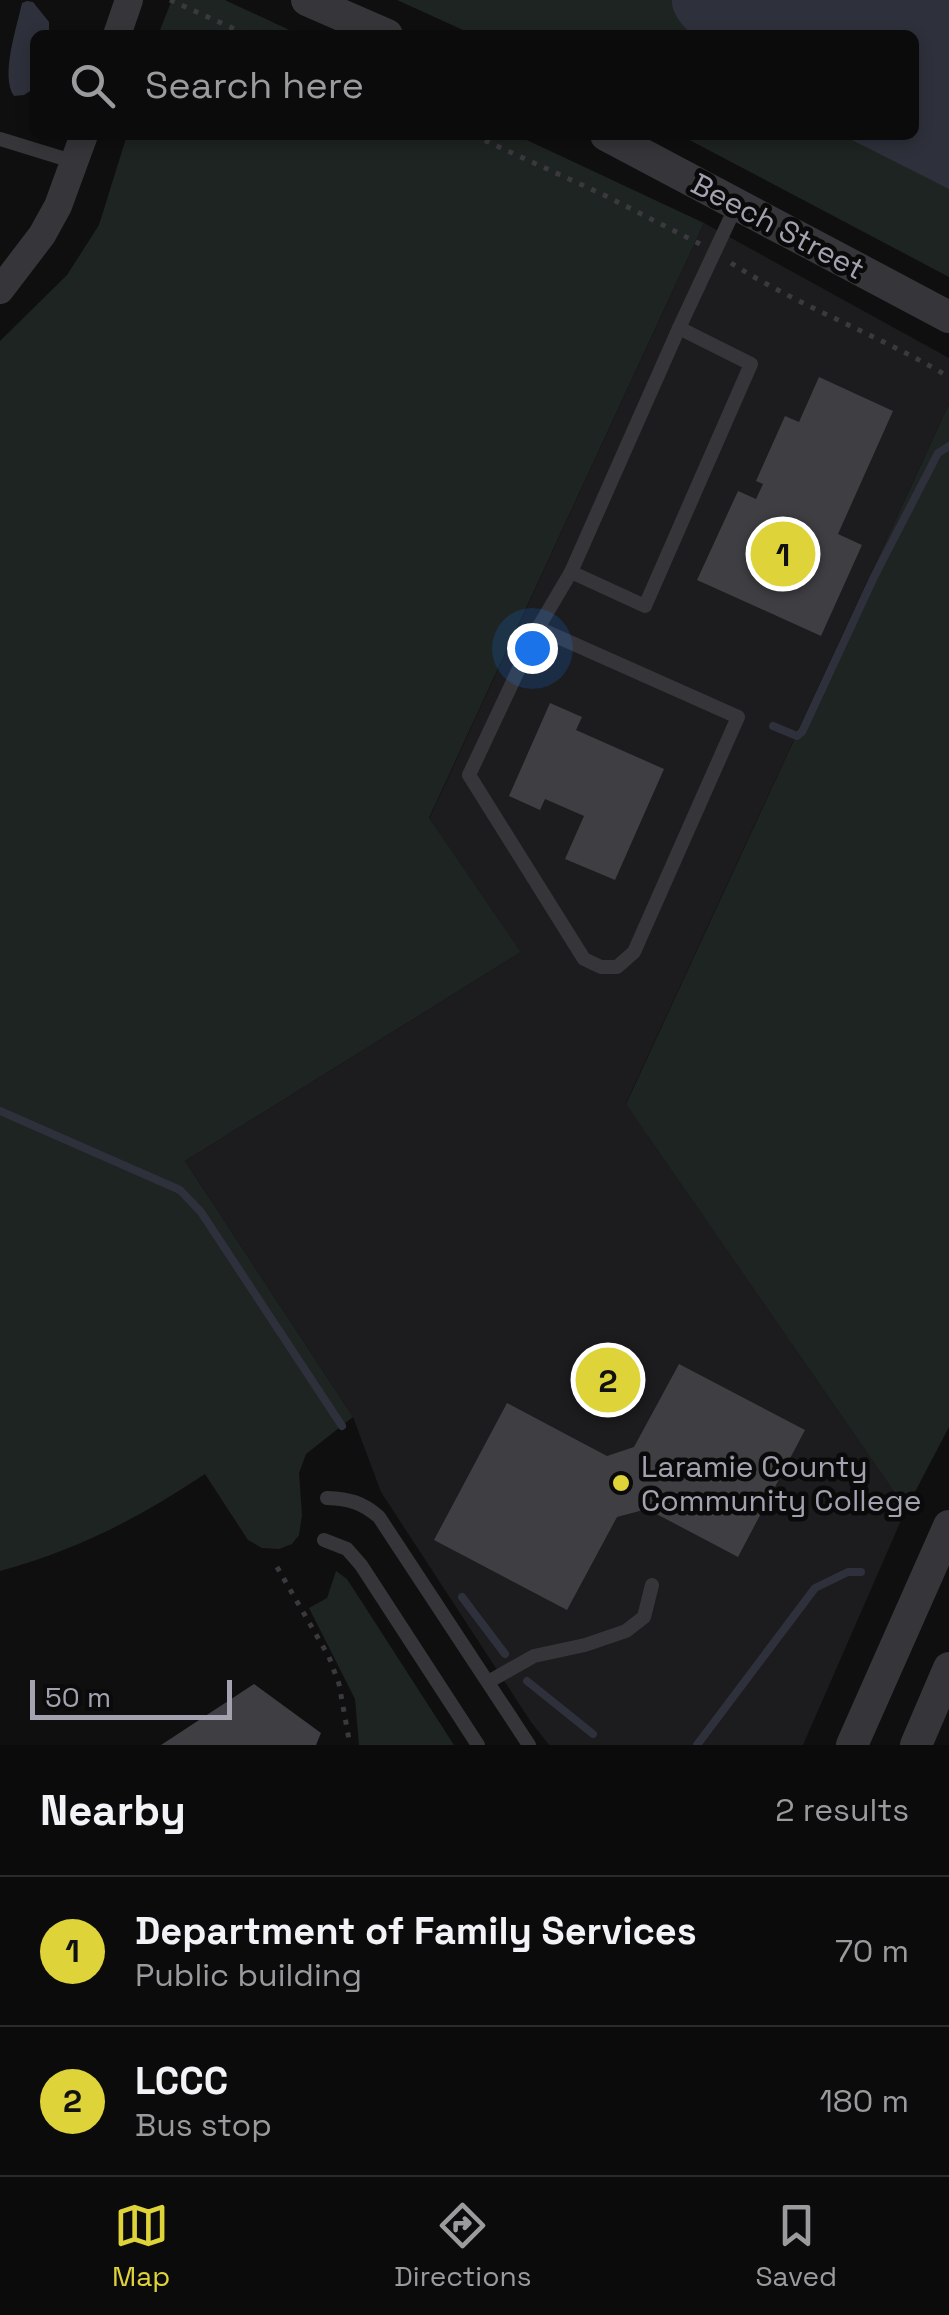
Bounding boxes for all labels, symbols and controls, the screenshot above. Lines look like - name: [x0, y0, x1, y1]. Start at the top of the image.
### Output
- search box: [30, 30, 919, 140]
- icon: search: [65, 58, 120, 113]
- text: Search here: [145, 61, 364, 109]
- street label: Beech Street: [684, 164, 872, 288]
- pin: 1: [750, 516, 816, 592]
- your location: [507, 623, 558, 674]
- pin: 2: [576, 1342, 640, 1418]
- place label: Laramie County Community College: [641, 1447, 921, 1520]
- marker: Laramie County Community College: [610, 1472, 632, 1494]
- scale bar: [30, 1675, 232, 1720]
- text: 50 m: [45, 1679, 111, 1715]
- text: Nearby: [40, 1784, 186, 1837]
- text: 2 results: [775, 1790, 909, 1830]
- text: Department of Family Services: [135, 1907, 697, 1955]
- text: 1: [65, 1931, 80, 1971]
- text: 70 m: [835, 1931, 909, 1971]
- text: Public building: [135, 1955, 362, 1995]
- text: LCCC: [135, 2057, 228, 2105]
- text: 2: [63, 2081, 82, 2121]
- text: 180 m: [819, 2081, 909, 2121]
- text: Bus stop: [135, 2105, 272, 2145]
- tab: Map: [112, 2198, 170, 2294]
- tab: Directions: [394, 2198, 531, 2294]
- tab: Saved: [755, 2198, 837, 2294]

